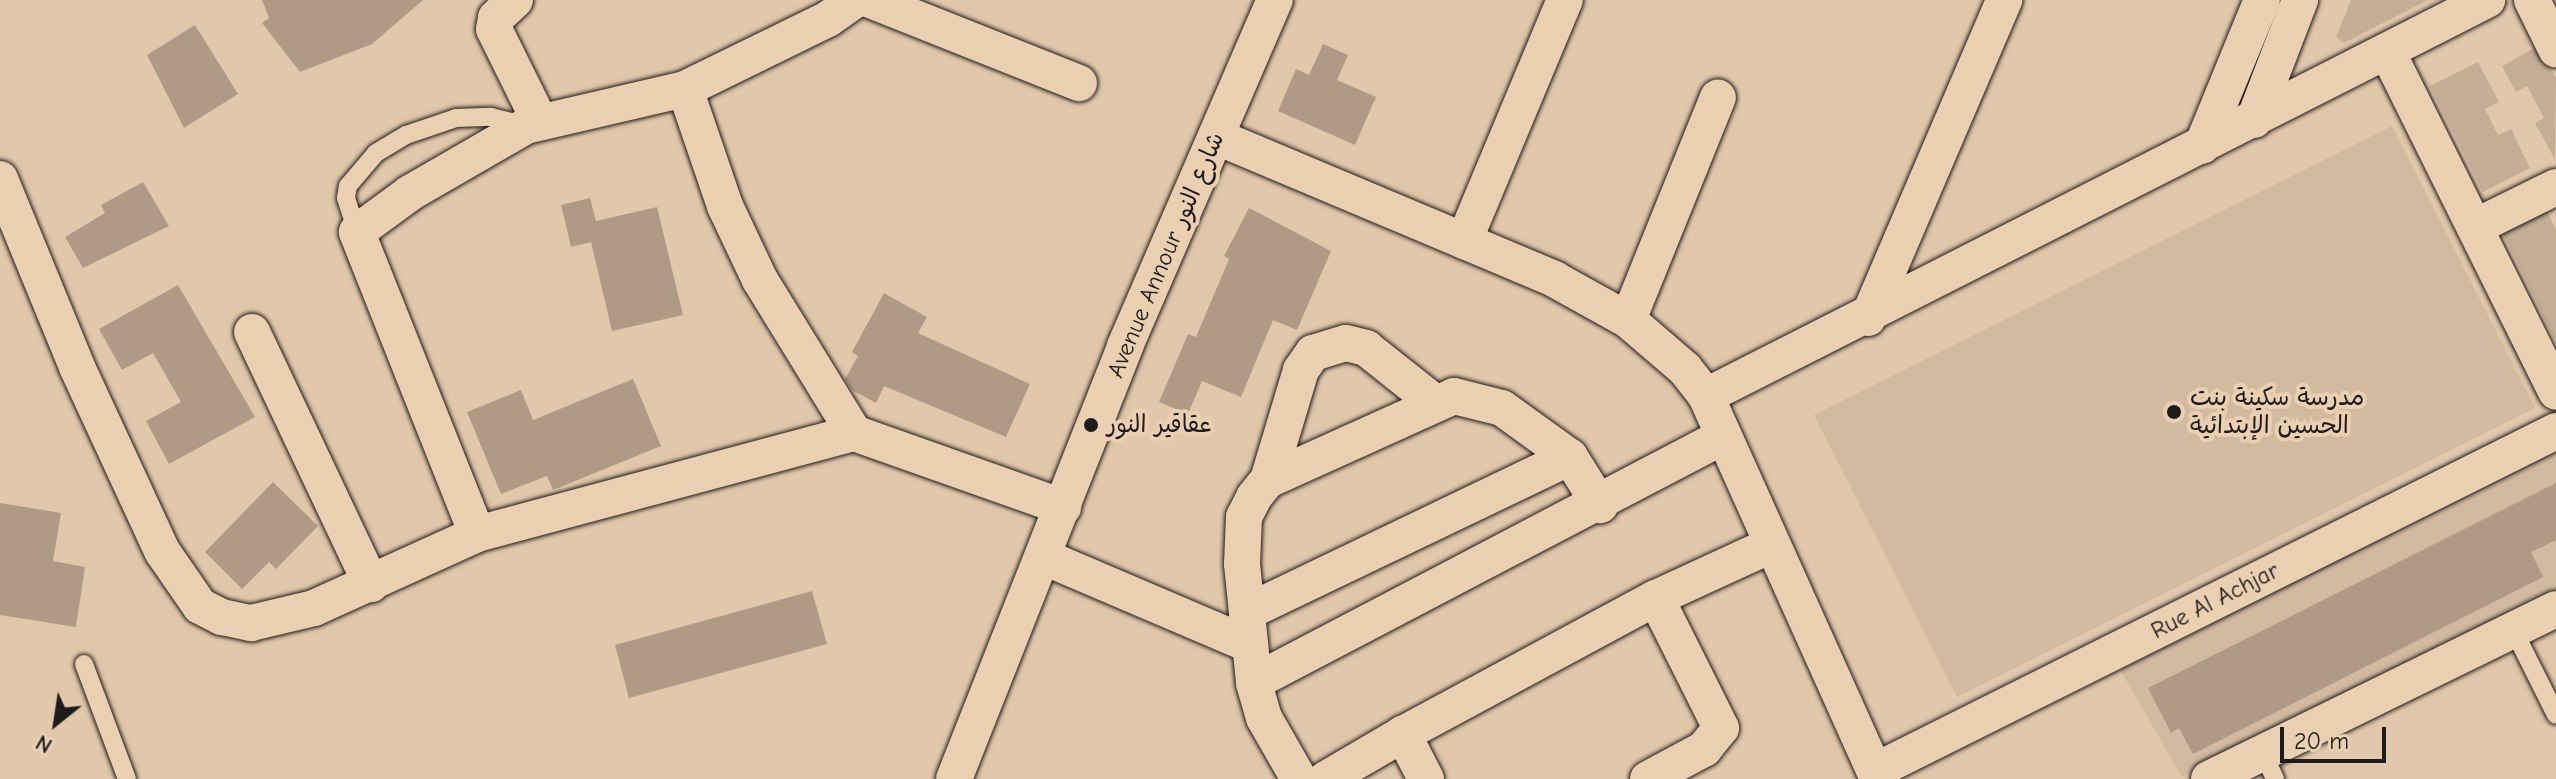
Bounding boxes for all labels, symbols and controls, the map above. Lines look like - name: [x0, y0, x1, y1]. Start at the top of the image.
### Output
- street label: Avenue Annour شارع النور: [1101, 128, 1231, 382]
- place label: مدرسة سكينة بنت الحسين الإبتدائية: [2190, 384, 2364, 440]
- marker: مدرسة سكينة بنت الحسين الإبتدائية: [2165, 403, 2183, 421]
- place label: عقاقير النور: [1107, 411, 1212, 439]
- marker: عقاقير النور: [1082, 416, 1100, 434]
- street label: Rue Al Achjar: [2146, 556, 2284, 646]
- north arrow: [16, 683, 96, 763]
- scale bar: [2284, 711, 2390, 761]
- text: 20 m: [2294, 727, 2349, 755]
- text: N: [31, 729, 57, 759]

